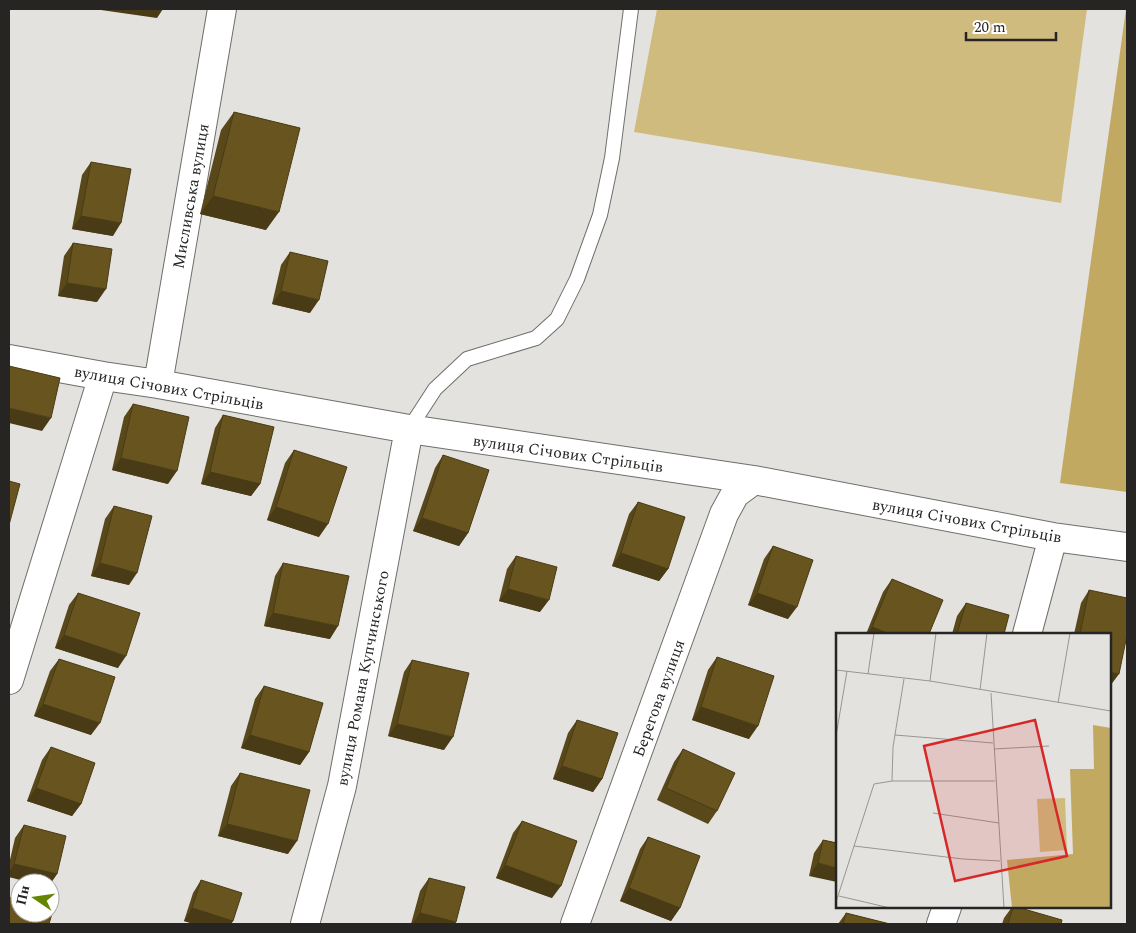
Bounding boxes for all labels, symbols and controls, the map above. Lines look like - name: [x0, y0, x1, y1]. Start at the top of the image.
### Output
- scale bar: [966, 10, 1056, 42]
- text: 20 m: [974, 16, 1006, 39]
- street label: Мисливська вулиця: [166, 122, 216, 271]
- street label: вулиця Січових Стрільців: [72, 360, 265, 416]
- street label: вулиця Січових Стрільців: [471, 429, 665, 479]
- street label: вулиця Січових Стрільців: [870, 493, 1063, 549]
- street label: вулиця Романа Купчинського: [330, 568, 396, 788]
- inset map: [836, 633, 1111, 908]
- street label: Берегова вулиця: [627, 636, 691, 761]
- north arrow: [10, 873, 60, 923]
- text: Пн: [10, 883, 35, 907]

